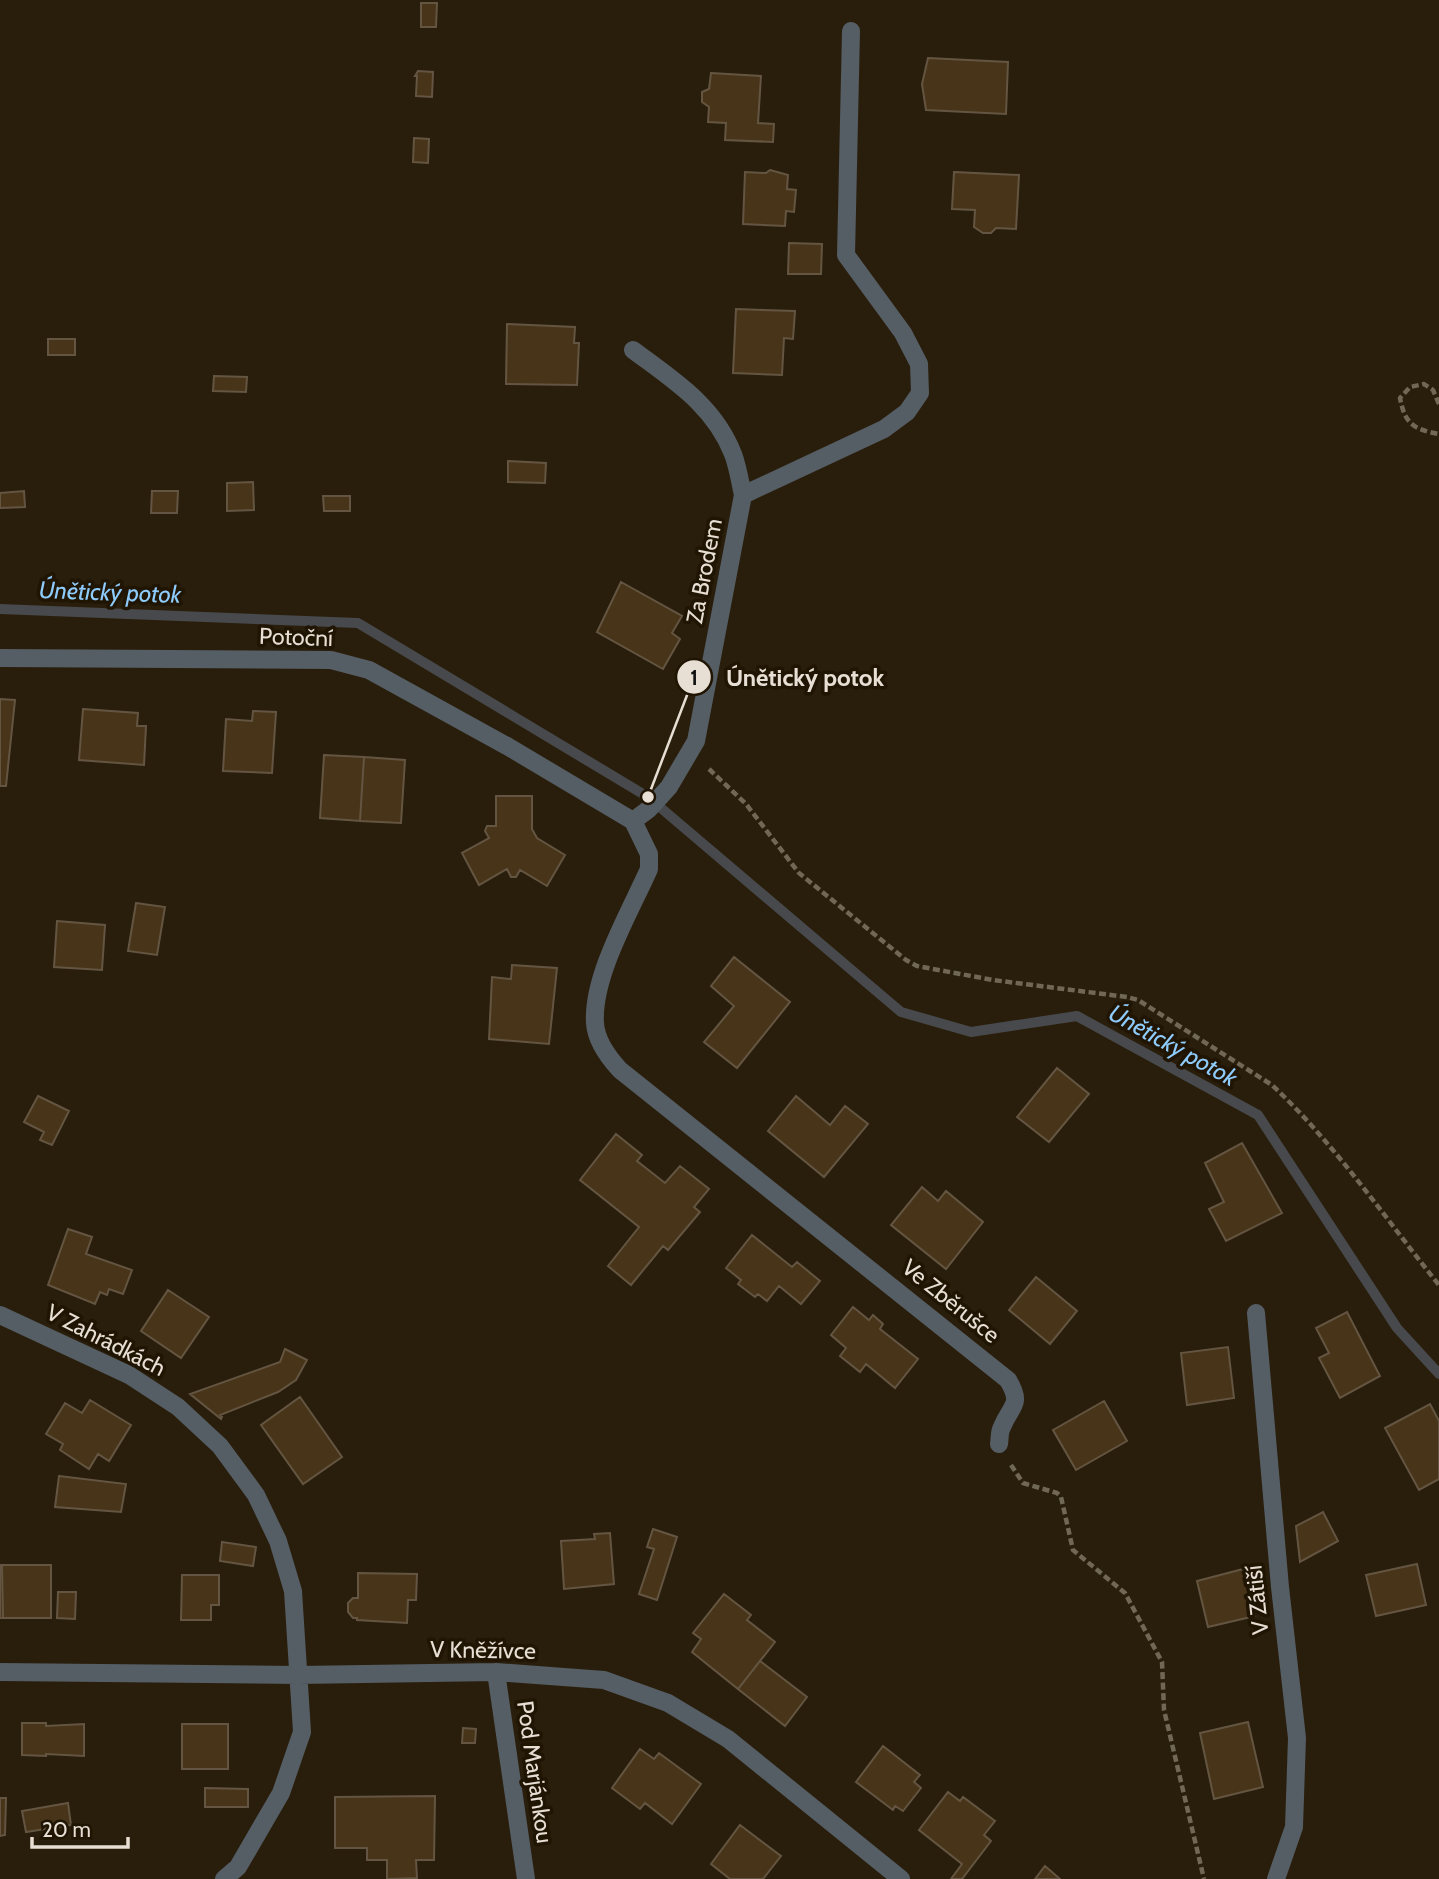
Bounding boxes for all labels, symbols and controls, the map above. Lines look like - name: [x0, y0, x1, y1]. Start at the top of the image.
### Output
- street label: Za Brodem: [680, 516, 728, 626]
- water label: Únětický potok: [38, 574, 182, 609]
- street label: Potoční: [259, 622, 333, 652]
- callout: Únětický potok: [677, 655, 898, 700]
- text: Únětický potok: [726, 663, 884, 692]
- text: 1: [690, 665, 698, 690]
- water label: Únětický potok: [1104, 997, 1243, 1093]
- street label: Ve Zběrušce: [896, 1253, 1006, 1349]
- street label: V Zahrádkách: [42, 1298, 170, 1382]
- street label: V Zátiší: [1239, 1564, 1275, 1636]
- street label: V Kněžívce: [430, 1635, 536, 1665]
- street label: Pod Marjánkou: [511, 1699, 559, 1845]
- scale bar: [32, 1806, 128, 1850]
- text: 20 m: [42, 1817, 91, 1842]

